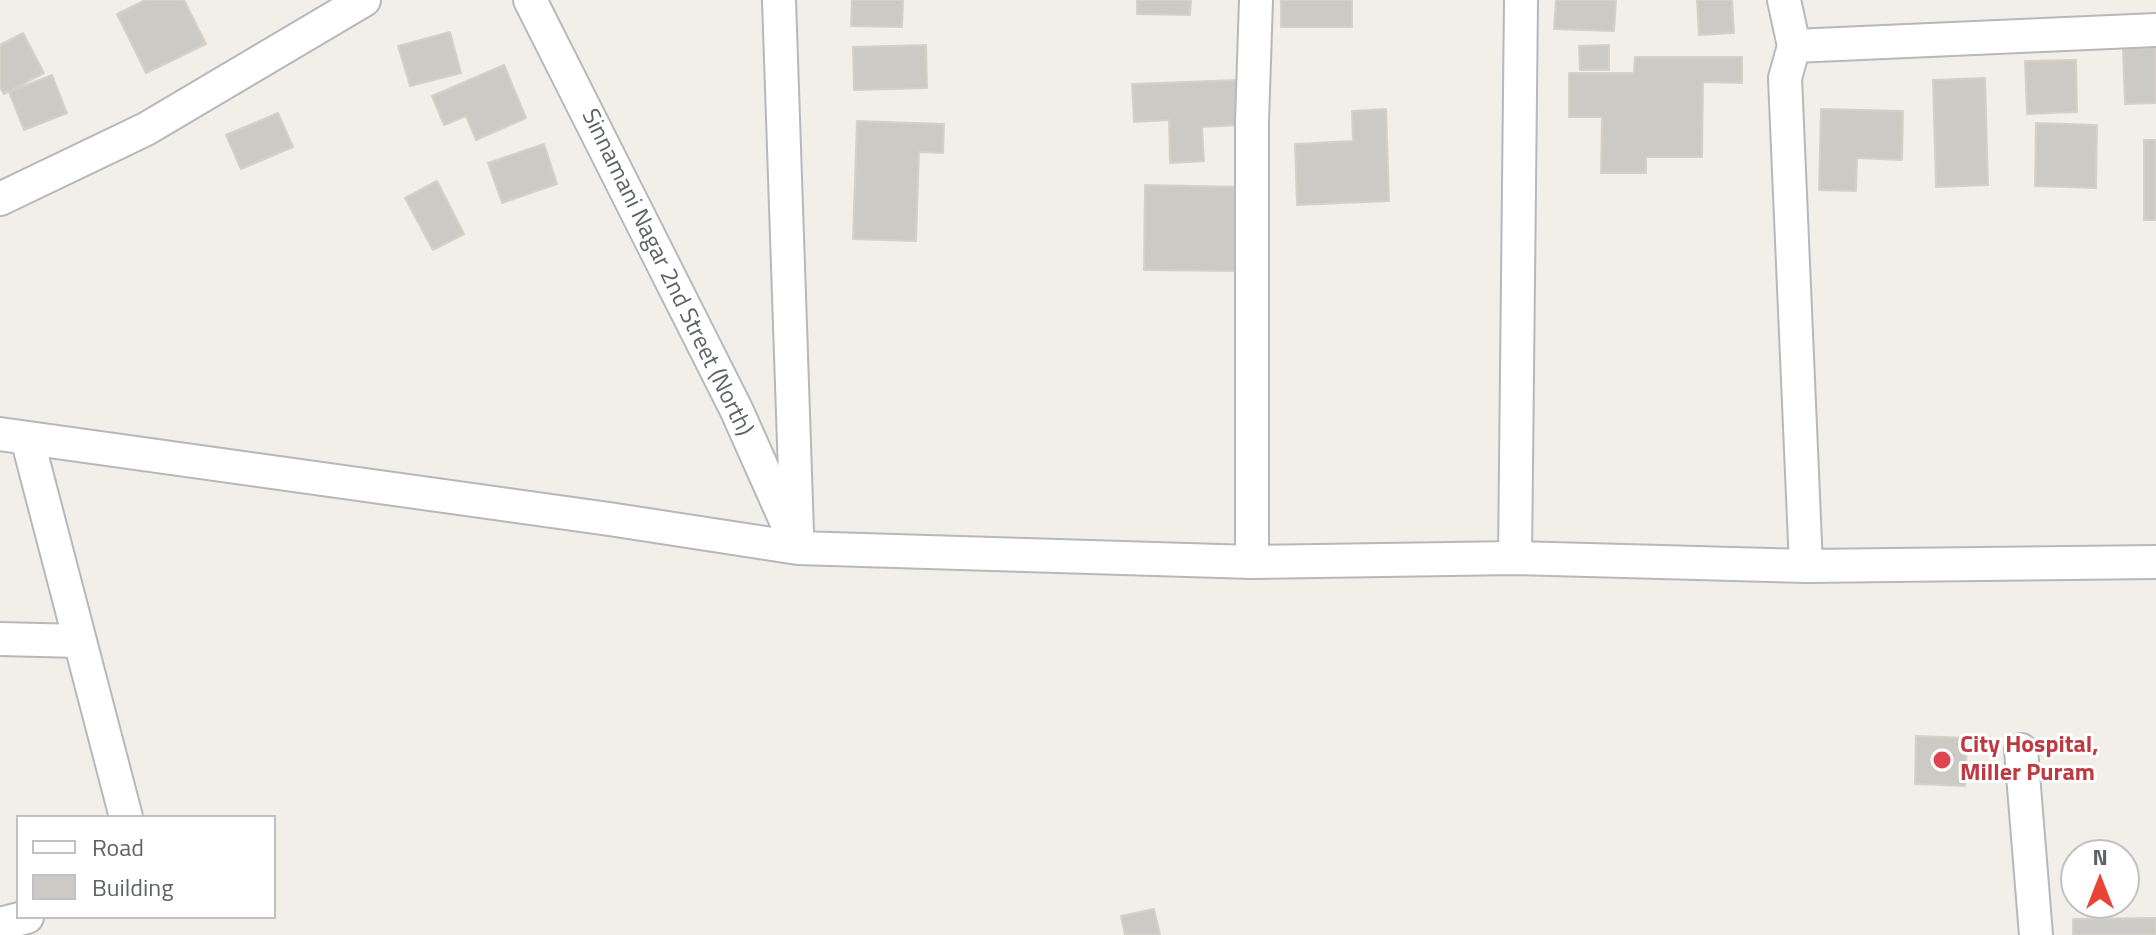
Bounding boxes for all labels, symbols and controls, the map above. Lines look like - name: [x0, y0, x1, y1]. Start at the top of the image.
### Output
- street label: Sinnamani Nagar 2nd Street (North): [574, 105, 758, 441]
- place label: City Hospital, Miller Puram: [1960, 732, 2098, 788]
- marker: City Hospital, Miller Puram: [1931, 749, 1953, 771]
- legend: [16, 815, 276, 919]
- text: Road: [92, 829, 144, 865]
- north arrow: [2060, 839, 2140, 919]
- text: N: [2092, 840, 2108, 874]
- text: Building: [92, 869, 174, 905]

